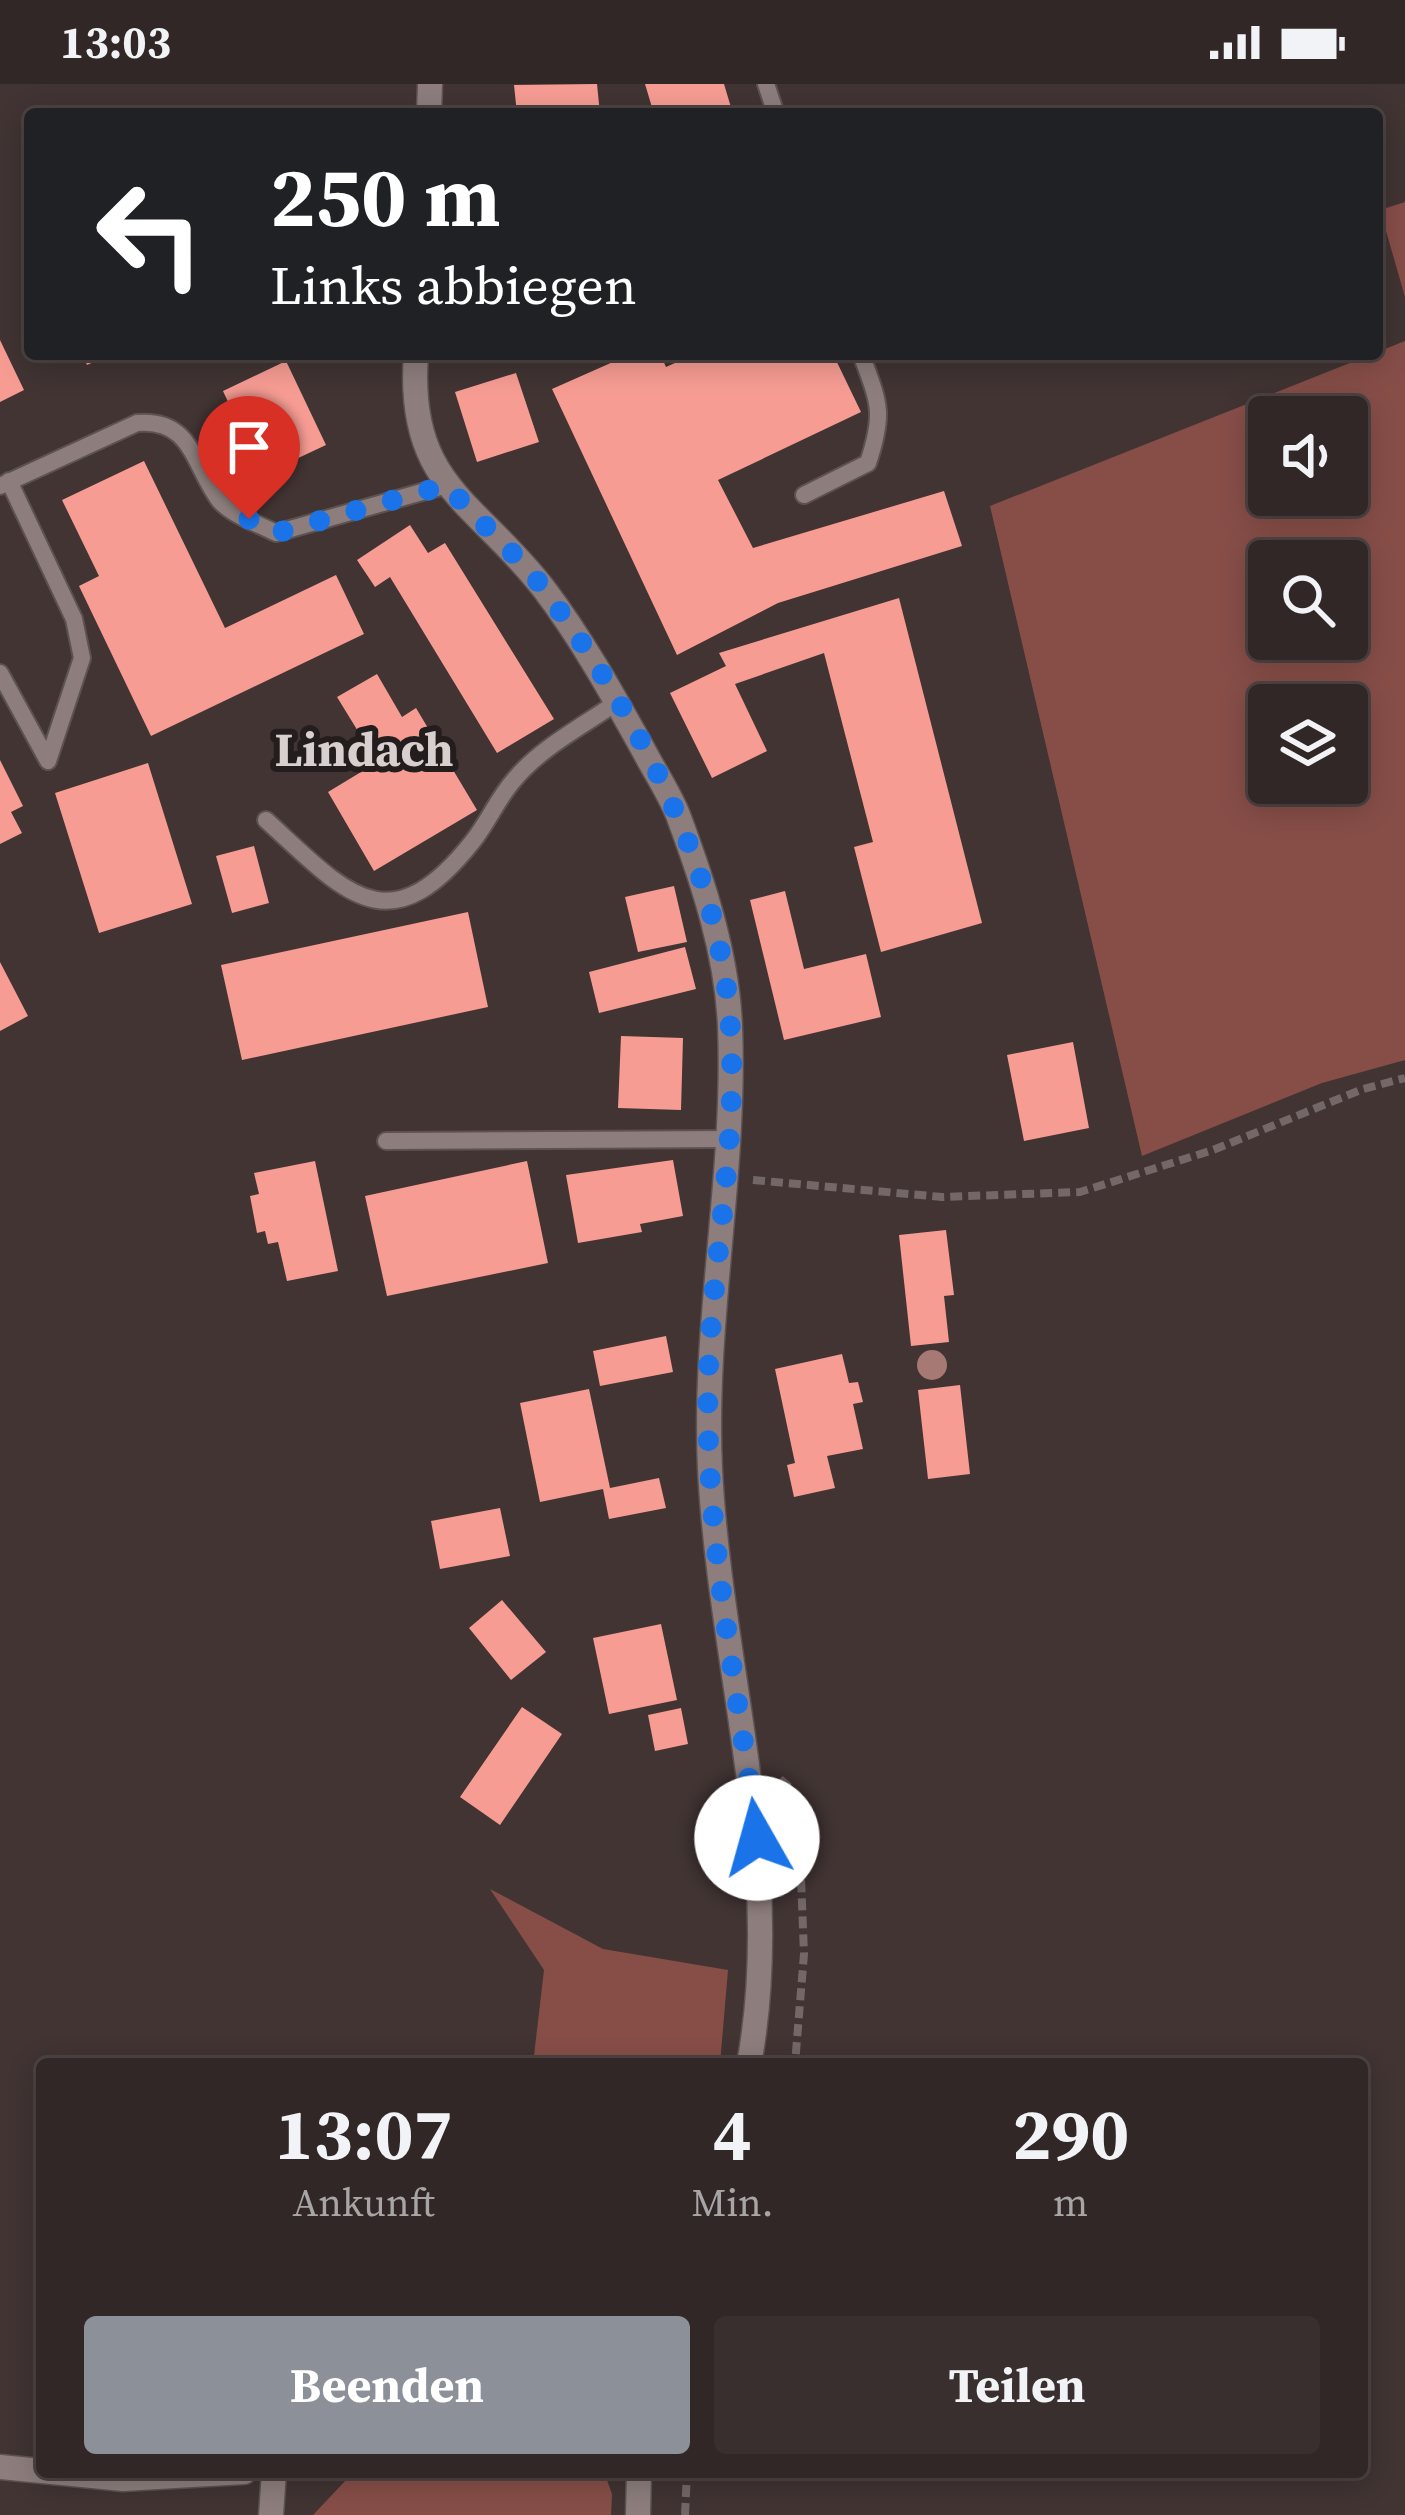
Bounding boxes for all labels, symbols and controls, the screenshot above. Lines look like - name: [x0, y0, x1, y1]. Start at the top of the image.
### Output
- text: 13:03: [60, 11, 171, 73]
- text: 250 m: [270, 139, 501, 254]
- icon: left: [72, 156, 228, 312]
- text: Links abbiegen: [270, 248, 637, 322]
- pin: [198, 396, 300, 519]
- map controls: [1248, 396, 1368, 804]
- button: sound: [1248, 396, 1368, 516]
- icon: arrive: [216, 414, 282, 480]
- button: search: [1248, 540, 1368, 660]
- button: layers: [1248, 684, 1368, 804]
- district label: Lindach: [274, 716, 454, 782]
- position arrow: [694, 1775, 820, 1901]
- text: 13:07: [275, 2084, 452, 2183]
- text: 4: [713, 2084, 752, 2183]
- text: 290: [1012, 2084, 1129, 2183]
- text: Ankunft: [292, 2176, 435, 2229]
- text: Min.: [691, 2176, 773, 2229]
- text: m: [1053, 2176, 1088, 2229]
- button: Beenden: [84, 2316, 690, 2454]
- button: Teilen: [714, 2316, 1320, 2454]

